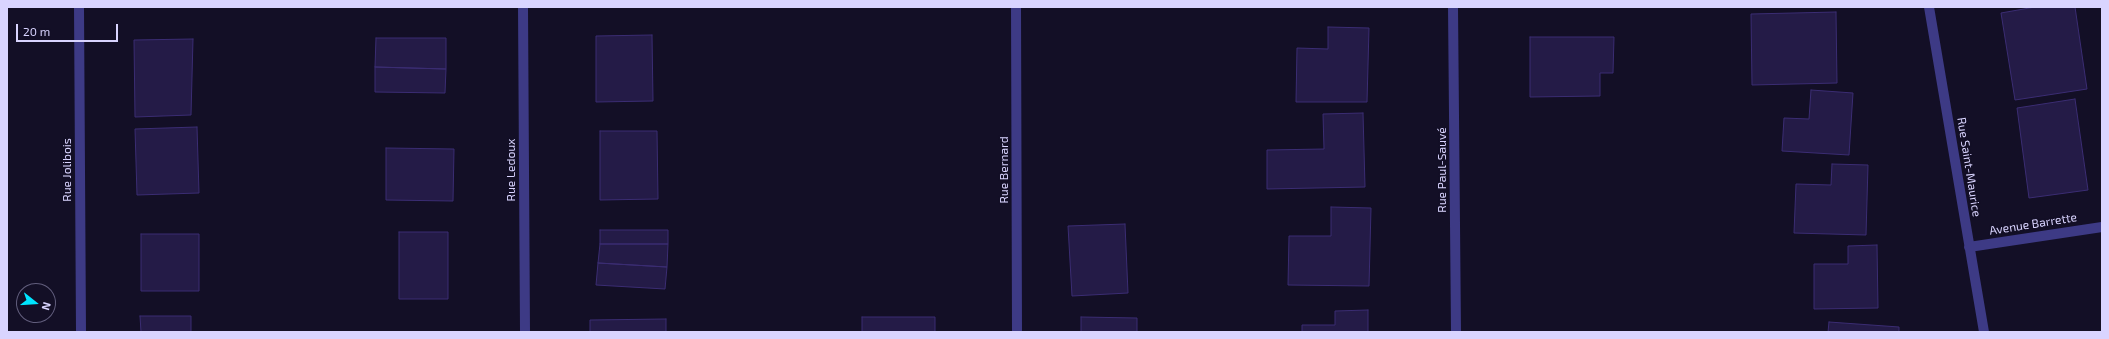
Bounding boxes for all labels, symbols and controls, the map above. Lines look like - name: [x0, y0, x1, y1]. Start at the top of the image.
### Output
- scale bar: [18, 16, 120, 42]
- text: 20 m: [23, 24, 50, 38]
- street label: Rue Saint-Maurice: [1954, 116, 1984, 218]
- street label: Rue Paul-Sauvé: [1435, 127, 1449, 213]
- street label: Rue Bernard: [997, 136, 1011, 204]
- street label: Rue Jolibois: [60, 138, 74, 202]
- street label: Rue Ledoux: [504, 139, 518, 201]
- street label: Avenue Barrette: [1988, 210, 2078, 238]
- north arrow: [16, 283, 56, 323]
- text: N: [40, 301, 54, 312]

